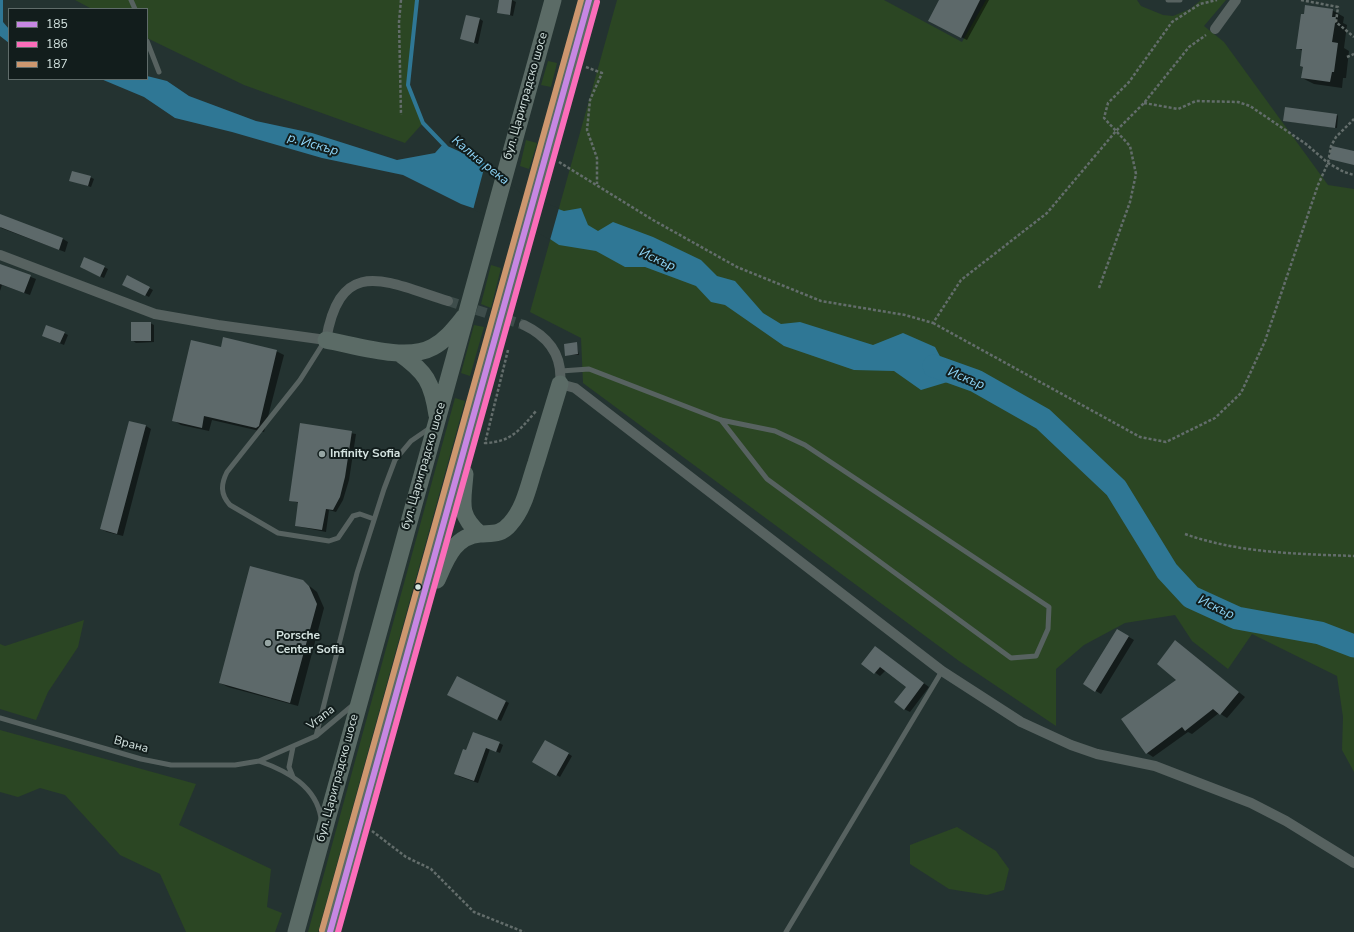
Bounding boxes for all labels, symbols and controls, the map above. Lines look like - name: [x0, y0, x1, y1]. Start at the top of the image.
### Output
- legend: [8, 8, 148, 80]
- text: 185: [46, 16, 68, 32]
- street label: бул. Цариградско шосе: [501, 31, 551, 161]
- text: 186: [46, 36, 68, 52]
- text: 187: [46, 56, 68, 72]
- water label: р. Искър: [286, 130, 340, 160]
- water label: Кална река: [448, 133, 512, 189]
- water label: Искър: [636, 245, 678, 275]
- water label: Искър: [945, 365, 987, 393]
- street label: бул. Цариградско шосе: [399, 401, 449, 531]
- place label: Infinity Sofia: [330, 447, 400, 461]
- marker: Infinity Sofia: [317, 449, 327, 459]
- unlabelled marker: [413, 582, 423, 592]
- water label: Искър: [1195, 593, 1237, 623]
- place label: Porsche Center Sofia: [276, 629, 345, 657]
- marker: Porsche Center Sofia: [263, 638, 273, 648]
- street label: Vrana: [304, 703, 338, 733]
- street label: бул. Цариградско шосе: [314, 712, 362, 844]
- street label: Врана: [112, 733, 150, 757]

